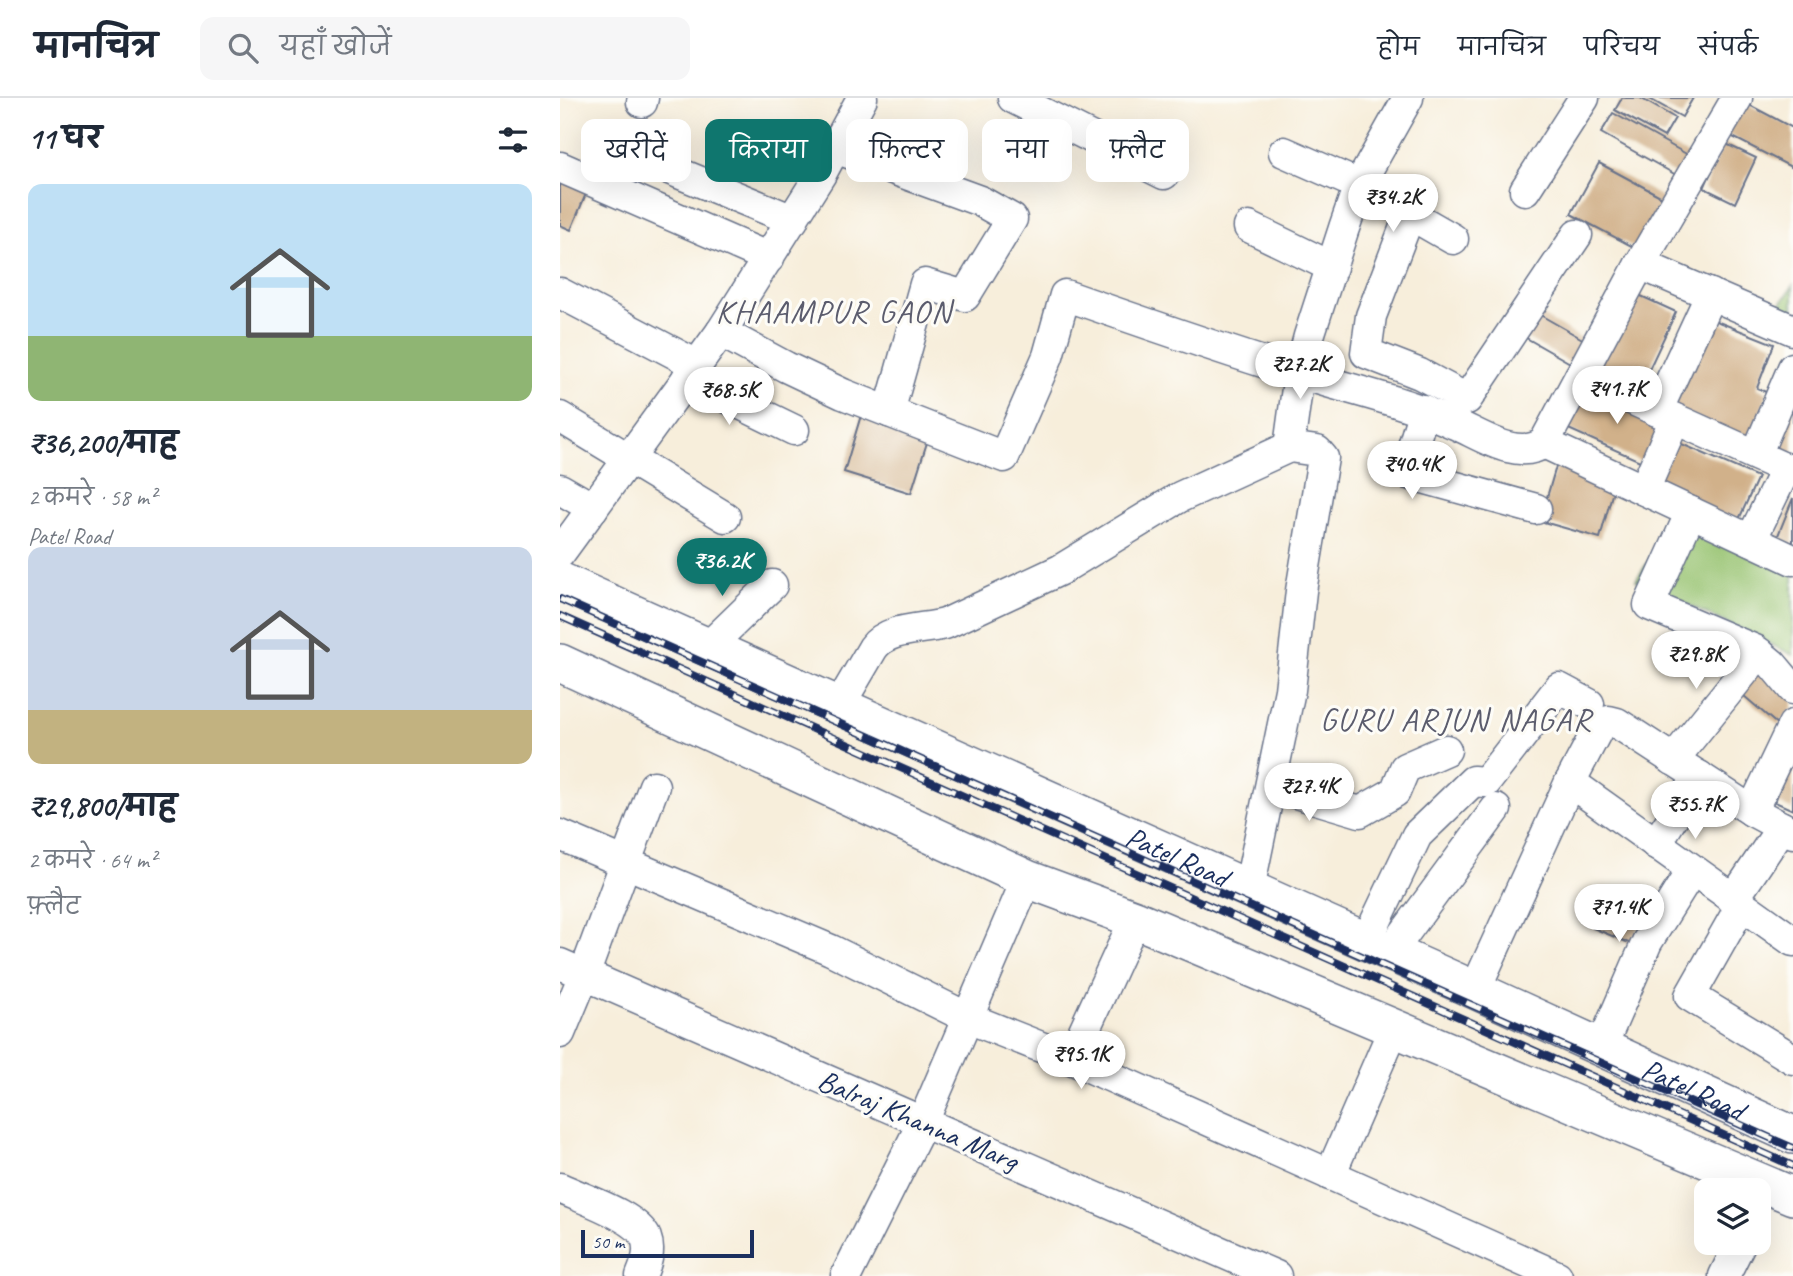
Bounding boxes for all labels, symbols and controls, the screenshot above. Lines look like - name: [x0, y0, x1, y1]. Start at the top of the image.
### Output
- search box: [200, 17, 690, 80]
- text: मानचित्र: [35, 25, 158, 67]
- icon: search: [224, 29, 262, 67]
- text: यहाँ खोजें: [280, 30, 391, 63]
- text: होम: [1377, 32, 1420, 62]
- text: मानचित्र: [1458, 32, 1546, 62]
- text: परिचय: [1584, 32, 1660, 62]
- text: संपर्क: [1698, 32, 1758, 62]
- text: 11 घर: [28, 119, 102, 157]
- chip: खरीदें: [581, 119, 691, 182]
- chip: किराया: [705, 119, 832, 182]
- chip: फ़िल्टर: [846, 119, 968, 182]
- chip: नया: [982, 119, 1072, 182]
- chip: फ़्लैट: [1086, 119, 1189, 182]
- icon: filters: [494, 121, 532, 159]
- pin: ₹34.2K: [1336, 174, 1450, 234]
- text: ₹34.2K: [1364, 182, 1422, 211]
- icon: home: [217, 230, 343, 356]
- district label: KHAAMPUR GAON: [716, 291, 955, 332]
- pin: ₹27.2K: [1243, 342, 1357, 401]
- text: ₹27.2K: [1271, 349, 1329, 378]
- pin: ₹41.7K: [1560, 366, 1674, 426]
- pin: ₹68.5K: [672, 368, 786, 427]
- text: ₹41.7K: [1588, 374, 1646, 403]
- text: ₹68.5K: [700, 375, 758, 404]
- text: ₹36,200/माह: [28, 424, 178, 462]
- pin: ₹40.4K: [1355, 442, 1469, 501]
- text: ₹40.4K: [1383, 449, 1441, 478]
- text: 2 कमरे · 58 m²: [28, 483, 156, 512]
- text: Patel Road: [28, 522, 111, 551]
- pin: ₹36.2K: [665, 538, 779, 598]
- text: ₹36.2K: [693, 546, 751, 575]
- icon: home: [217, 592, 343, 718]
- pin: ₹29.8K: [1639, 632, 1753, 691]
- text: ₹29.8K: [1667, 639, 1725, 668]
- district label: GURU ARJUN NAGAR: [1320, 699, 1594, 740]
- pin: ₹27.4K: [1252, 764, 1366, 823]
- text: ₹27.4K: [1280, 771, 1338, 800]
- pin: ₹55.7K: [1638, 782, 1752, 841]
- text: ₹29,800/माह: [28, 787, 177, 825]
- text: ₹55.7K: [1667, 789, 1723, 818]
- street label: Patel Road: [1120, 817, 1238, 898]
- text: 2 कमरे · 64 m²: [28, 846, 156, 875]
- pin: ₹71.4K: [1562, 884, 1676, 944]
- text: फ़्लैट: [28, 892, 80, 921]
- text: ₹71.4K: [1590, 892, 1648, 921]
- pin: ₹95.1K: [1024, 1032, 1138, 1091]
- text: ₹95.1K: [1053, 1039, 1110, 1068]
- street label: Patel Road: [1636, 1050, 1754, 1131]
- street label: Balraj Khanna Marg: [812, 1061, 1026, 1180]
- map controls: [1694, 1178, 1771, 1255]
- button: layers: [1694, 1178, 1771, 1255]
- scale bar: [581, 1227, 754, 1259]
- text: 50 m: [592, 1230, 624, 1254]

